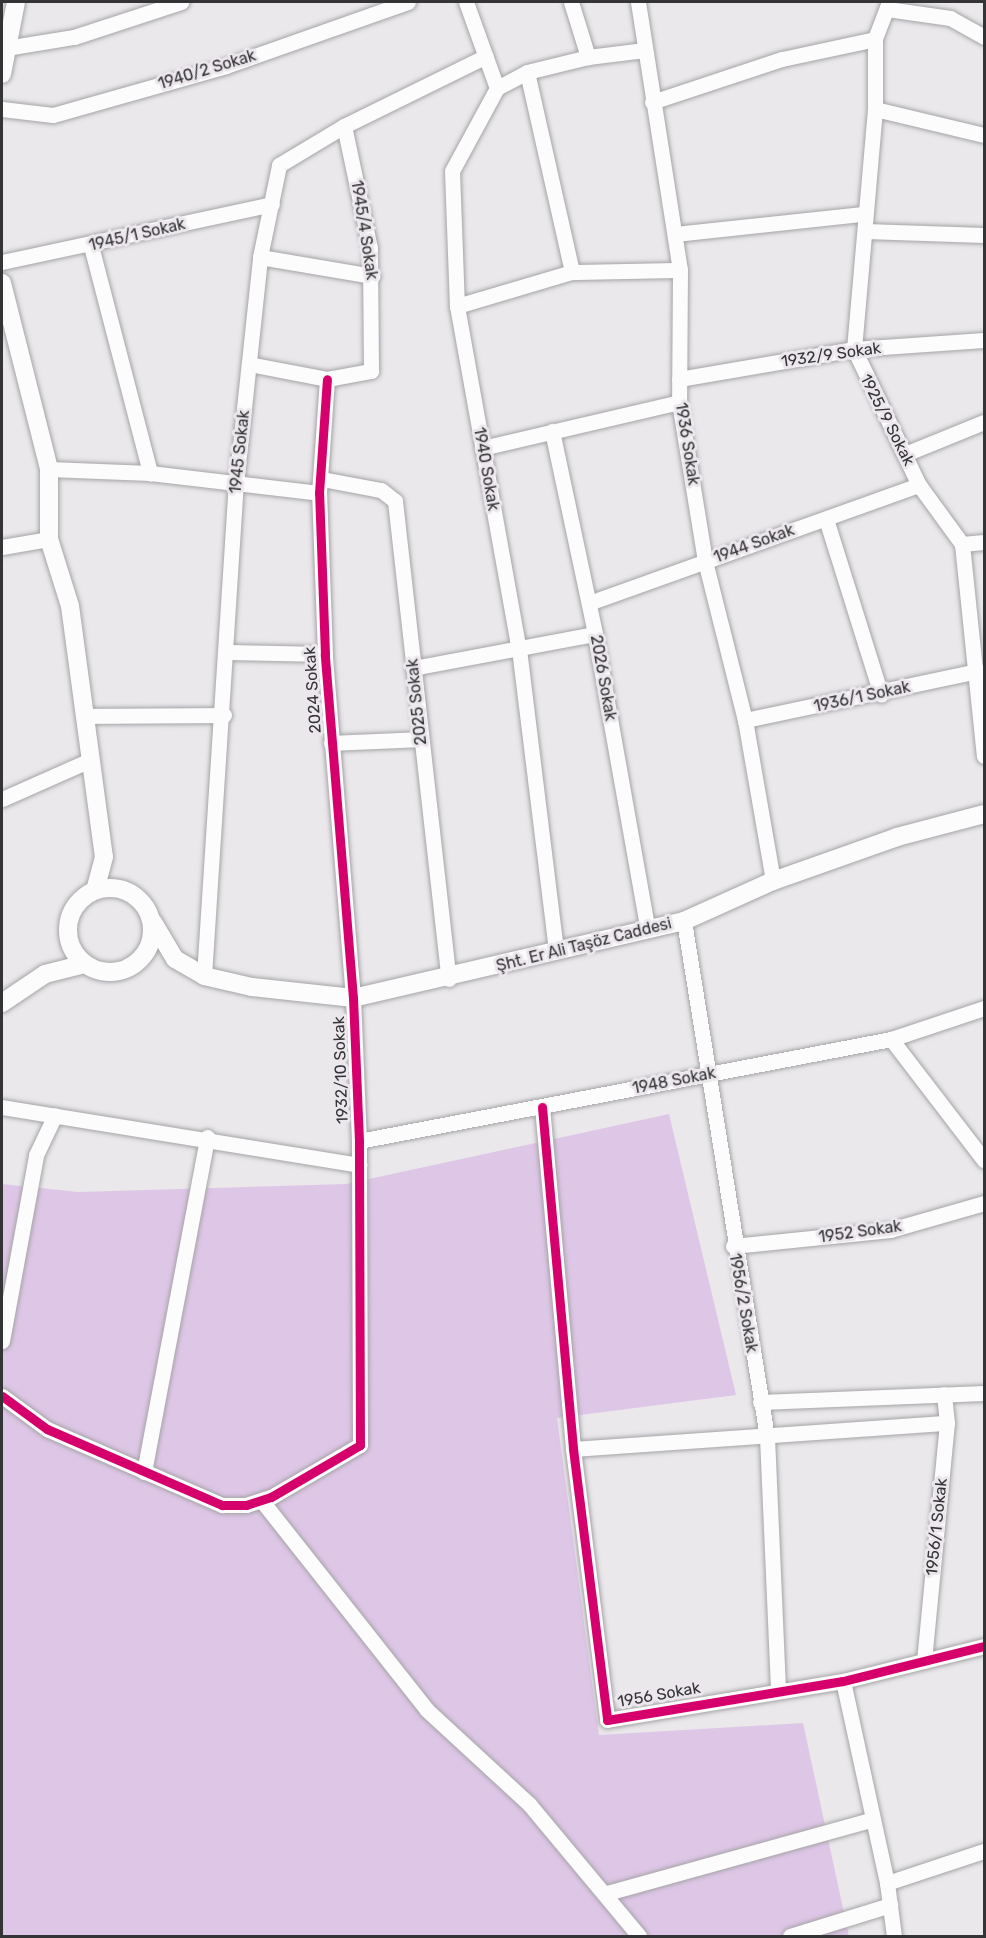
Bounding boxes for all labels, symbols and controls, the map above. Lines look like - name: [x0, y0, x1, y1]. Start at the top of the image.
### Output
- street label: 1940/2 Sokak: [156, 46, 258, 94]
- street label: 1945/4 Sokak: [347, 179, 381, 281]
- street label: 1945/1 Sokak: [87, 215, 187, 255]
- street label: 1932/9 Sokak: [780, 339, 882, 371]
- street label: 1925/9 Sokak: [856, 371, 918, 469]
- street label: 1936 Sokak: [671, 401, 703, 487]
- street label: 1945 Sokak: [226, 409, 254, 495]
- street label: 1940 Sokak: [469, 426, 503, 512]
- street label: 1944 Sokak: [711, 521, 797, 567]
- street label: 2026 Sokak: [586, 634, 620, 722]
- street label: 2024 Sokak: [300, 646, 326, 734]
- street label: 2025 Sokak: [403, 658, 431, 746]
- street label: 1936/1 Sokak: [812, 677, 912, 717]
- street label: Şht. Er Ali Taşöz Caddesi: [494, 914, 674, 976]
- street label: 1932/10 Sokak: [330, 1016, 352, 1124]
- street label: 1948 Sokak: [631, 1064, 717, 1098]
- street label: 1952 Sokak: [817, 1217, 903, 1247]
- street label: 1956/2 Sokak: [725, 1252, 761, 1354]
- street label: 1956/1 Sokak: [922, 1477, 952, 1577]
- street label: 1956 Sokak: [616, 1678, 702, 1712]

